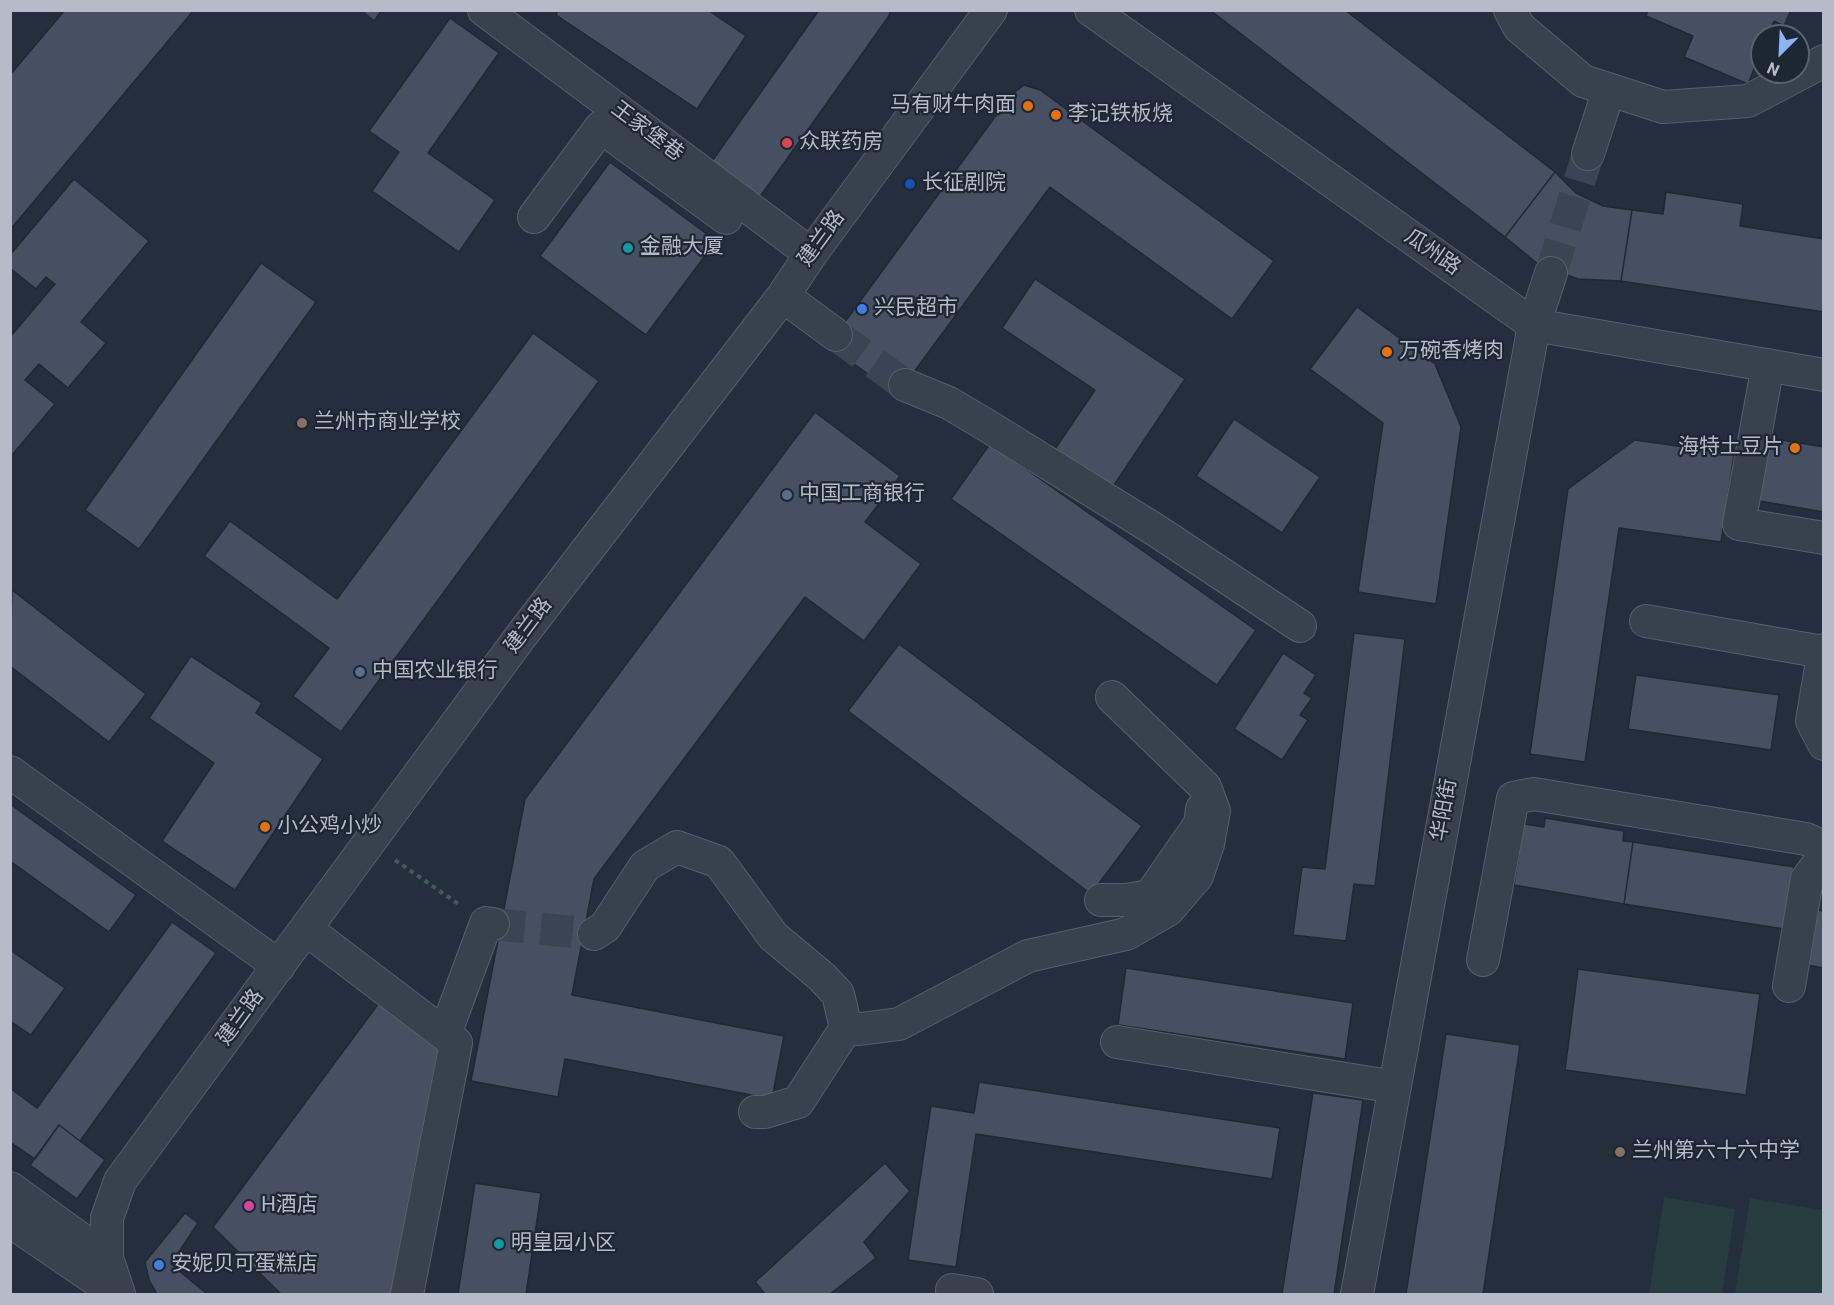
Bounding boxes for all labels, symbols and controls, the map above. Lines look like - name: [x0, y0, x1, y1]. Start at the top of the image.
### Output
- north arrow: [1750, 24, 1810, 84]
- text: N: [1764, 58, 1782, 80]
- place label: 马有财牛肉面: [890, 93, 1016, 119]
- street label: 王家堡巷: [606, 97, 688, 167]
- marker: 马有财牛肉面: [1021, 99, 1035, 113]
- place label: 李记铁板烧: [1068, 102, 1173, 128]
- marker: 李记铁板烧: [1049, 108, 1063, 122]
- place label: 众联药房: [799, 130, 883, 156]
- marker: 众联药房: [780, 136, 794, 150]
- place label: 长征剧院: [922, 171, 1006, 197]
- marker: 长征剧院: [903, 177, 917, 191]
- street label: 建兰路: [793, 206, 851, 272]
- street label: 瓜州路: [1399, 225, 1465, 281]
- place label: 金融大厦: [640, 235, 724, 261]
- marker: 金融大厦: [621, 241, 635, 255]
- place label: 兴民超市: [874, 296, 958, 322]
- marker: 兴民超市: [855, 302, 869, 316]
- place label: 万碗香烤肉: [1399, 339, 1504, 365]
- marker: 万碗香烤肉: [1380, 345, 1394, 359]
- place label: 兰州市商业学校: [314, 410, 461, 436]
- marker: 兰州市商业学校: [295, 416, 309, 430]
- place label: 海特土豆片: [1678, 435, 1783, 461]
- marker: 海特土豆片: [1788, 441, 1802, 455]
- place label: 中国工商银行: [799, 482, 925, 508]
- marker: 中国工商银行: [780, 488, 794, 502]
- street label: 建兰路: [500, 593, 558, 659]
- place label: 中国农业银行: [372, 659, 498, 685]
- marker: 中国农业银行: [353, 665, 367, 679]
- street label: 华阳街: [1427, 777, 1463, 843]
- place label: 小公鸡小炒: [277, 814, 382, 840]
- marker: 小公鸡小炒: [258, 820, 272, 834]
- street label: 建兰路: [212, 985, 270, 1051]
- place label: 兰州第六十六中学: [1632, 1139, 1800, 1165]
- marker: 兰州第六十六中学: [1613, 1145, 1627, 1159]
- place label: H酒店: [261, 1193, 318, 1219]
- marker: H酒店: [242, 1199, 256, 1213]
- place label: 明皇园小区: [511, 1231, 616, 1257]
- marker: 明皇园小区: [492, 1237, 506, 1251]
- place label: 安妮贝可蛋糕店: [171, 1252, 318, 1278]
- marker: 安妮贝可蛋糕店: [152, 1258, 166, 1272]

